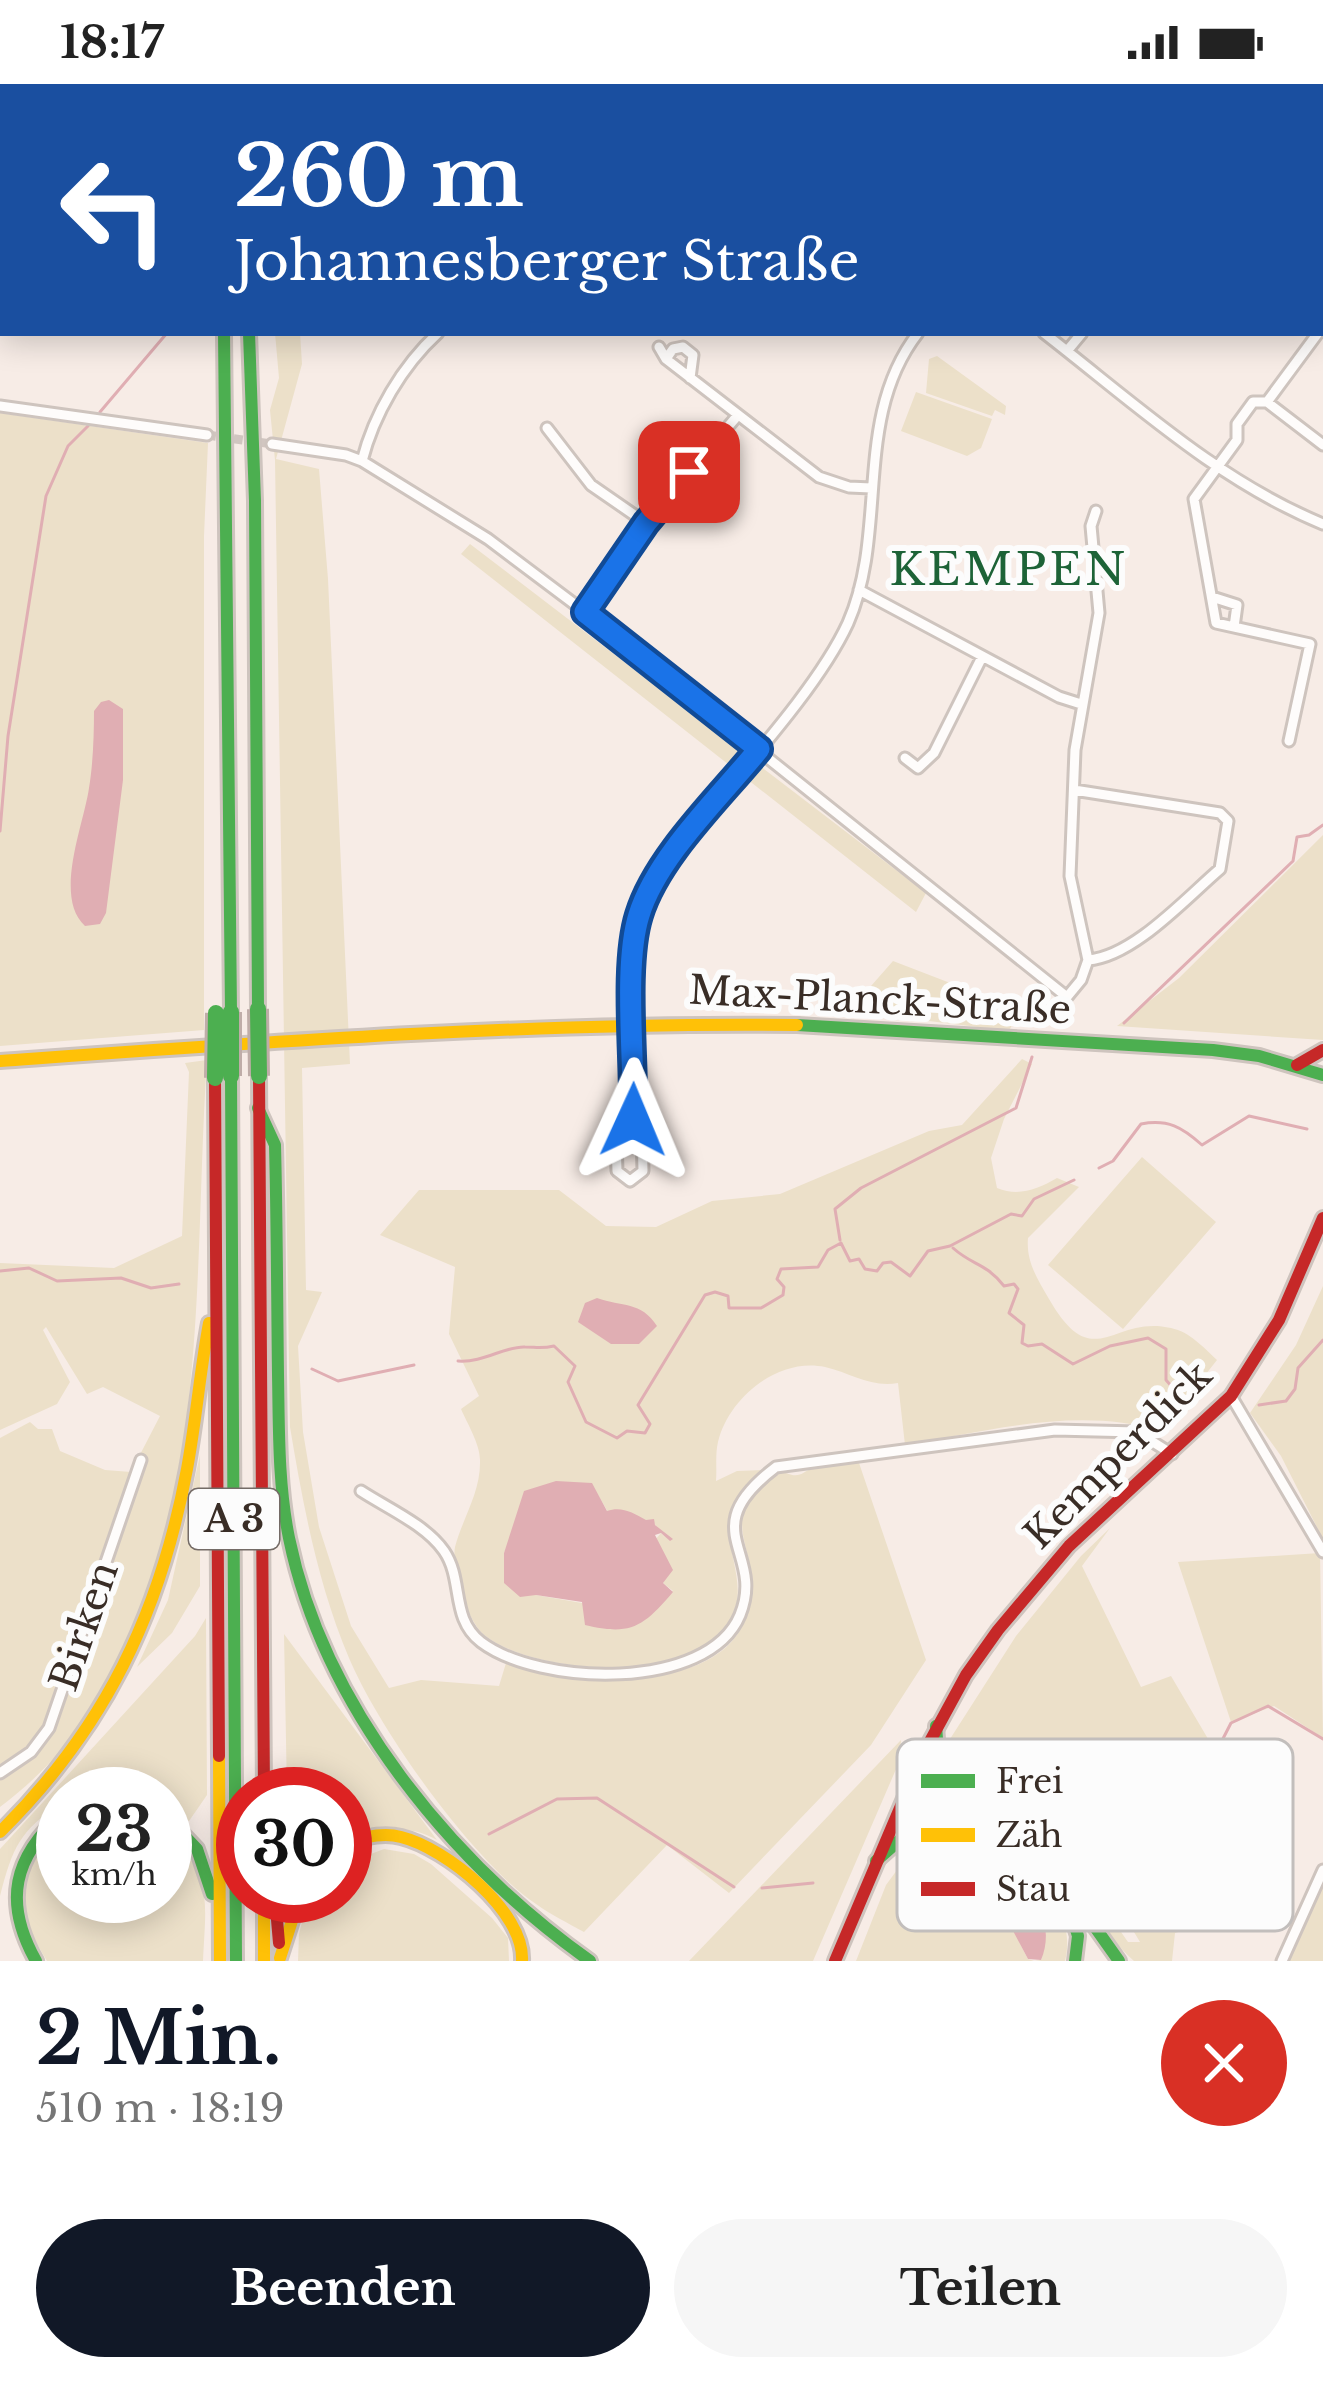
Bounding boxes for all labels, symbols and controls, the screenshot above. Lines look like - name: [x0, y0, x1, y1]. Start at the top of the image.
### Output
- text: 18:17: [60, 14, 164, 70]
- text: 260 m: [234, 125, 524, 229]
- icon: left: [36, 132, 192, 288]
- text: Johannesberger Straße: [234, 228, 859, 295]
- pin: [638, 421, 740, 523]
- icon: arrive: [656, 439, 722, 505]
- district label: KEMPEN: [890, 541, 1128, 597]
- street label: Max-Planck-Straße: [688, 966, 1072, 1034]
- position arrow: [570, 1057, 696, 1183]
- street label: Kemperdick: [1014, 1351, 1222, 1559]
- road number: A 3: [189, 1489, 279, 1549]
- street label: Birken: [39, 1555, 129, 1697]
- legend: [897, 1739, 1293, 1931]
- text: Frei: [996, 1761, 1063, 1802]
- speed limit sign: 30: [216, 1767, 372, 1923]
- text: 23: [75, 1793, 153, 1867]
- text: Zäh: [996, 1815, 1062, 1856]
- text: km/h: [71, 1856, 157, 1893]
- text: Stau: [996, 1869, 1070, 1910]
- text: 2 Min.: [36, 1994, 282, 2083]
- button: close: [1161, 2000, 1287, 2126]
- text: 510 m · 18:19: [36, 2084, 285, 2133]
- button: Beenden: [36, 2219, 650, 2357]
- button: Teilen: [674, 2219, 1287, 2357]

